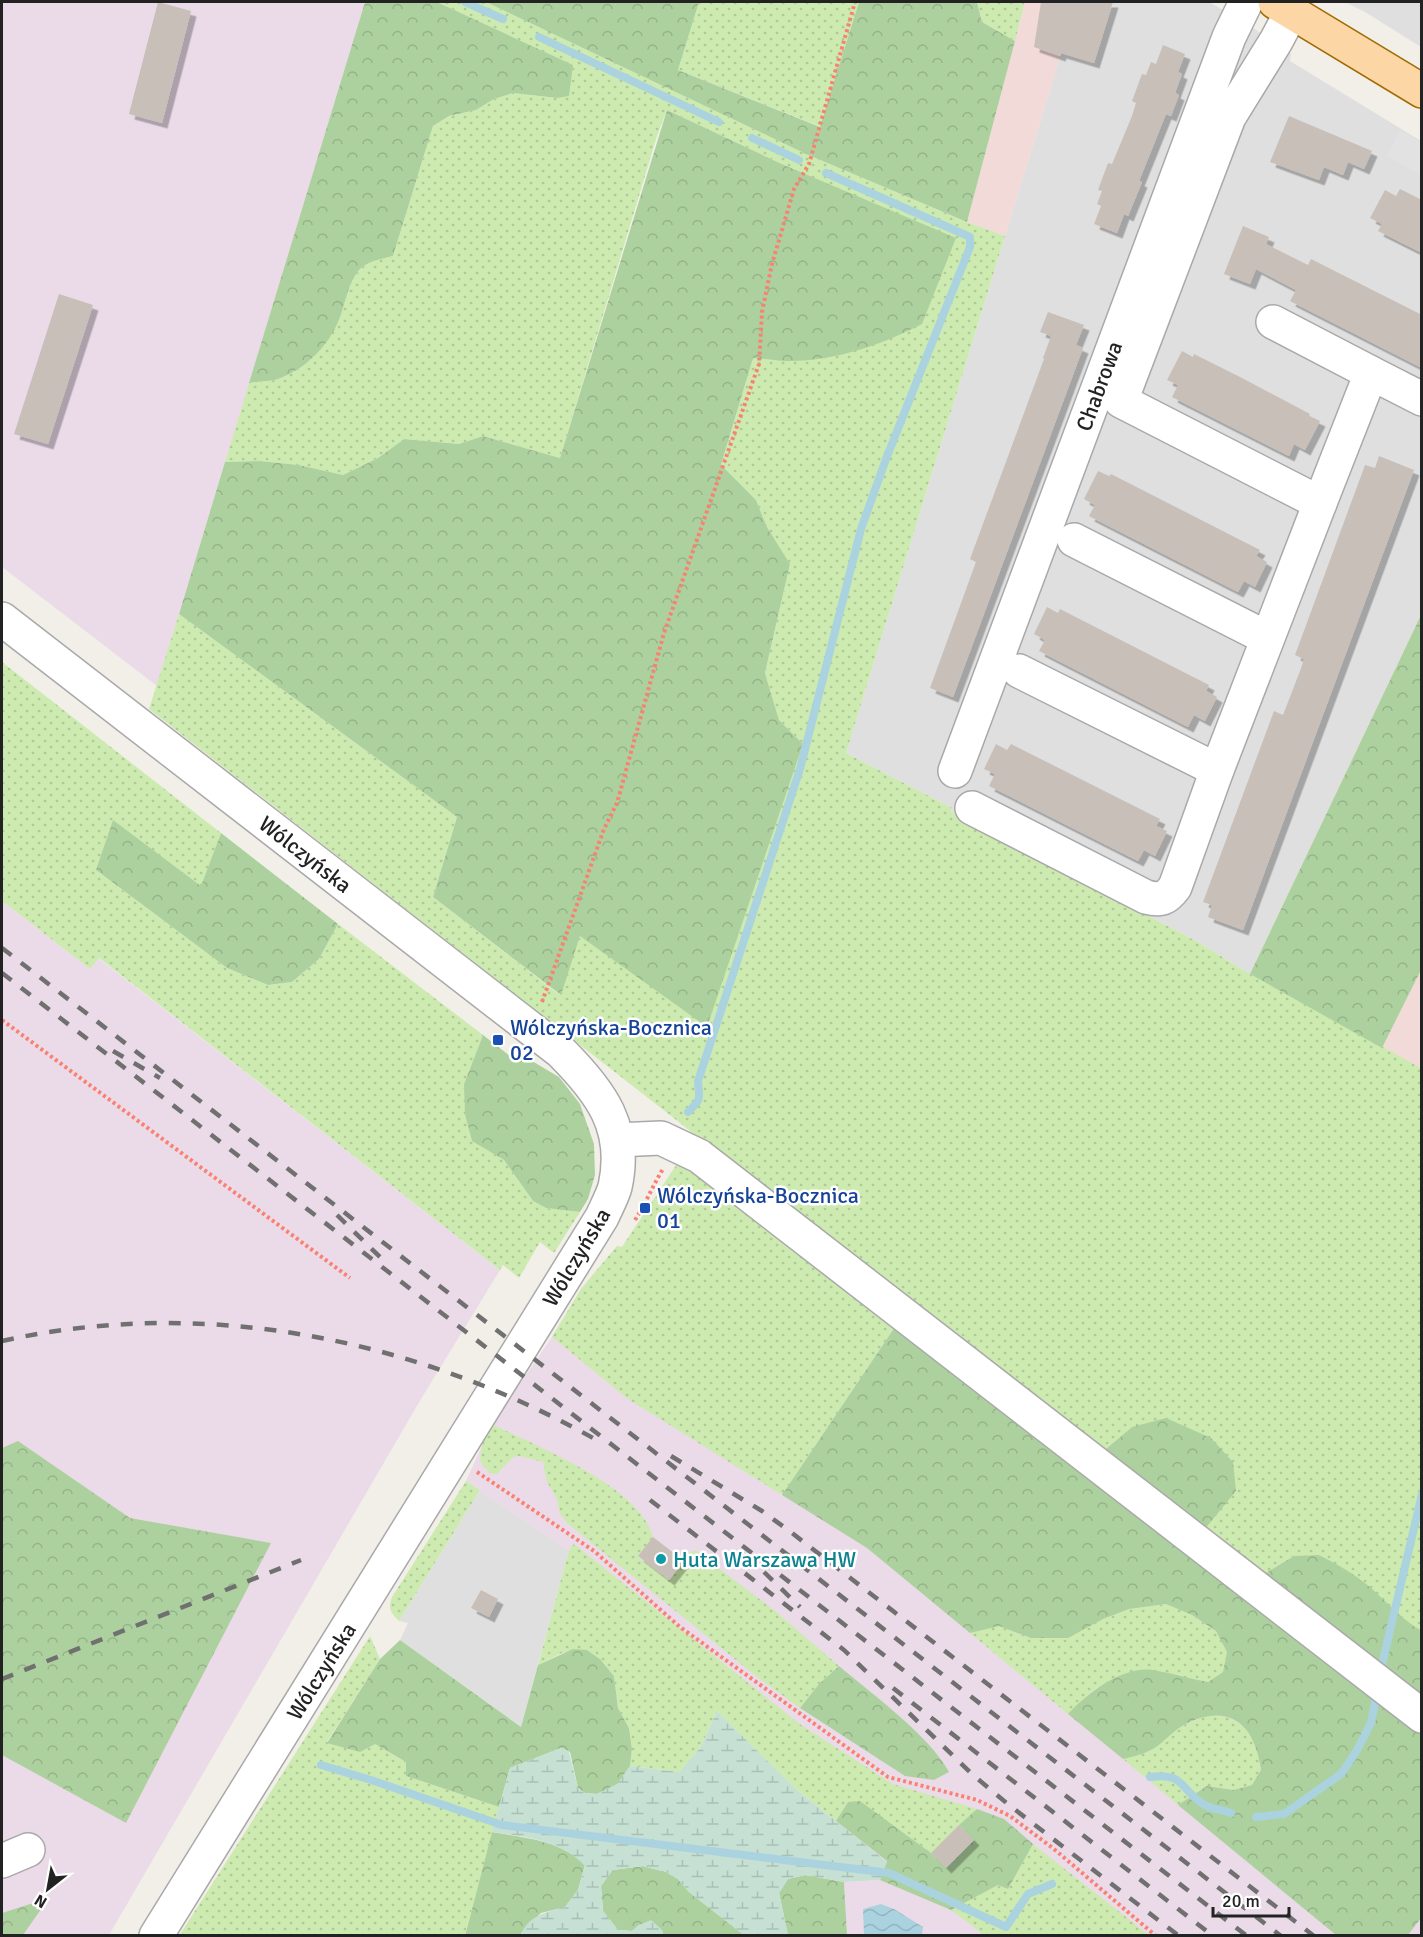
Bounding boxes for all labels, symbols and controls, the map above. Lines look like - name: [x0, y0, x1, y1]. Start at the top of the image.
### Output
- street label: Chabrowa: [1070, 337, 1128, 435]
- street label: Wólczyńska: [254, 810, 357, 899]
- place label: Wólczyńska-Bocznica 02: [510, 1014, 712, 1066]
- marker: Wólczyńska-Bocznica 02: [491, 1033, 505, 1047]
- place label: Wólczyńska-Bocznica 01: [657, 1182, 859, 1234]
- marker: Wólczyńska-Bocznica 01: [638, 1201, 652, 1215]
- street label: Wólczyńska: [537, 1203, 616, 1311]
- place label: Huta Warszawa HW: [673, 1546, 857, 1573]
- marker: Huta Warszawa HW: [654, 1552, 668, 1566]
- street label: Wólczyńska: [281, 1618, 362, 1725]
- north arrow: [18, 1859, 78, 1919]
- scale bar: [1213, 1880, 1290, 1918]
- text: N: [31, 1890, 51, 1912]
- text: 20 m: [1222, 1890, 1260, 1912]

